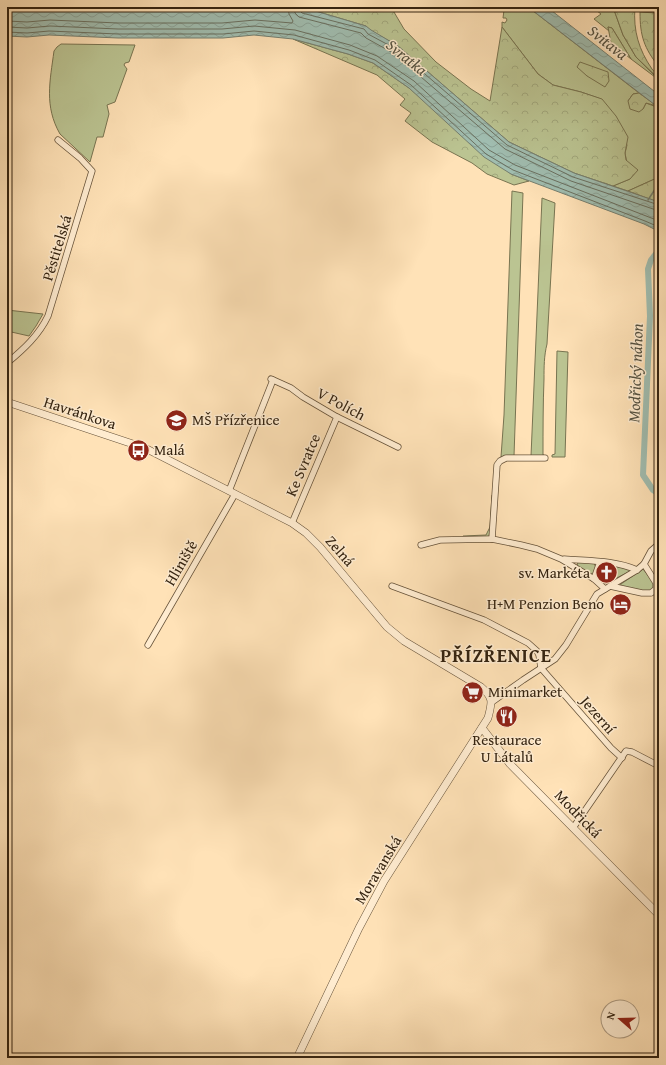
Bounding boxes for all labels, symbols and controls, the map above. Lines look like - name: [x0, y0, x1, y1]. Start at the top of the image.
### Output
- water label: Svitava: [583, 19, 634, 66]
- water label: Svratka: [381, 33, 433, 82]
- street label: Pěstitelská: [37, 212, 76, 283]
- water label: Modřický náhon: [621, 323, 649, 423]
- street label: V Polích: [313, 382, 370, 425]
- street label: Havránkova: [41, 391, 119, 434]
- school or university icon: MŠ Přízřenice: [163, 407, 189, 433]
- place label: MŠ Přízřenice: [192, 409, 280, 430]
- street label: Ke Svratce: [280, 430, 325, 499]
- bus stop icon: Malá: [125, 437, 151, 463]
- place label: Malá: [154, 439, 185, 460]
- street label: Zelná: [321, 531, 360, 571]
- street label: Hliniště: [159, 536, 202, 589]
- church icon: sv. Markéta: [593, 560, 619, 586]
- place label: sv. Markéta: [518, 562, 590, 583]
- hotel icon: H+M Penzion Beno: [607, 591, 633, 617]
- place label: H+M Penzion Beno: [487, 593, 604, 614]
- district label: PŘÍZŘENICE: [440, 641, 552, 669]
- supermarket icon: Minimarket: [460, 679, 486, 705]
- place label: Minimarket: [488, 681, 563, 702]
- street label: Jezerní: [575, 690, 621, 739]
- restaurant icon: Restaurace U Látalů: [494, 704, 520, 730]
- place label: Restaurace U Látalů: [473, 729, 541, 767]
- street label: Modřická: [550, 785, 607, 842]
- street label: Moravanská: [349, 832, 406, 908]
- north arrow: [600, 999, 640, 1039]
- text: N: [602, 1009, 620, 1022]

